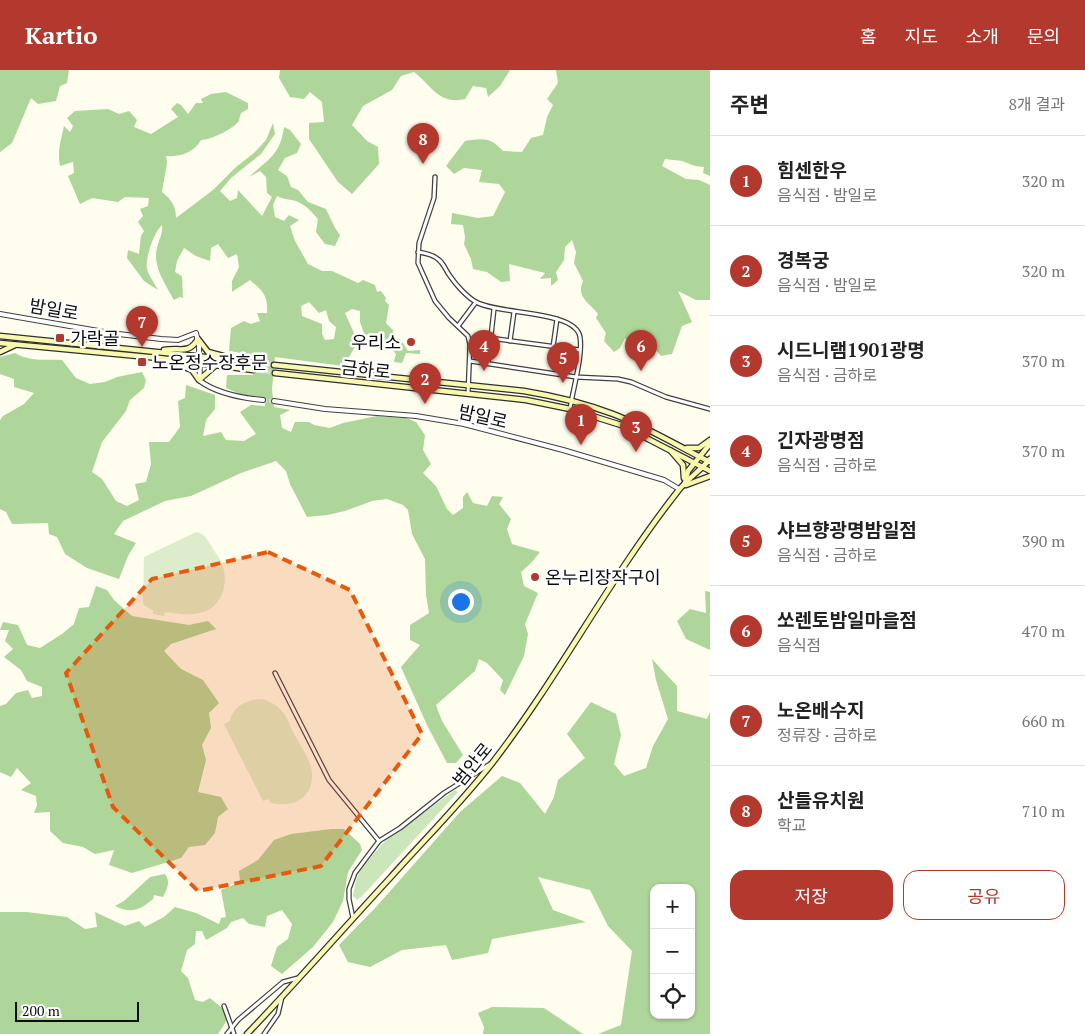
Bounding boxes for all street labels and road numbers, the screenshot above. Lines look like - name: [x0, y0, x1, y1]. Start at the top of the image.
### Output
- street label: 밤일로: [27, 293, 81, 325]
- street label: 금하로: [340, 354, 392, 384]
- street label: 밤일로: [456, 399, 510, 433]
- street label: 범안로: [447, 737, 497, 791]

